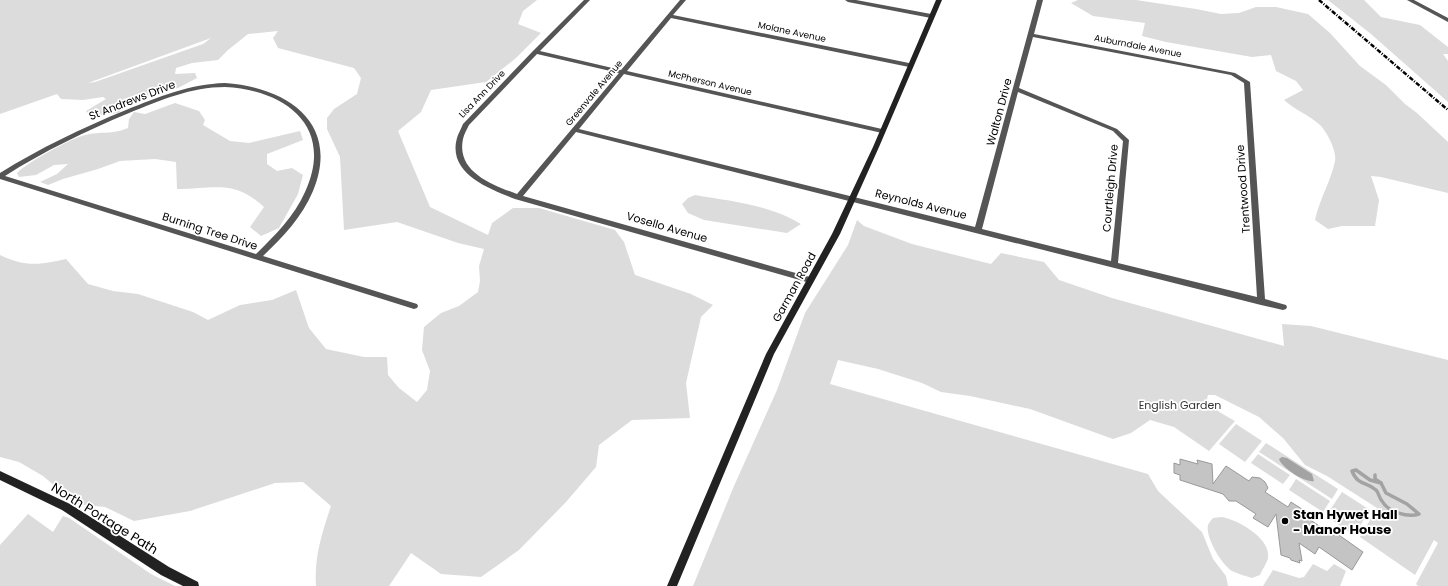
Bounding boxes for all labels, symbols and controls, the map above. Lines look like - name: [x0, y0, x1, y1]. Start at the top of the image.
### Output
- street label: Molane Avenue: [757, 19, 828, 45]
- street label: Auburndale Avenue: [1093, 32, 1183, 60]
- street label: Greenvale Avenue: [563, 57, 625, 128]
- street label: Lisa Ann Drive: [456, 67, 508, 120]
- street label: McPherson Avenue: [667, 68, 753, 99]
- street label: St Andrews Drive: [86, 76, 178, 124]
- street label: Walton Drive: [982, 76, 1016, 148]
- street label: Courtleigh Drive: [1098, 143, 1122, 232]
- street label: Trentwood Drive: [1232, 144, 1254, 234]
- street label: Reynolds Avenue: [873, 185, 969, 223]
- street label: Burning Tree Drive: [160, 208, 260, 254]
- street label: Vosello Avenue: [625, 208, 710, 246]
- street label: Garman Road: [768, 249, 820, 325]
- park label: English Garden: [1139, 397, 1221, 413]
- street label: North Portage Path: [48, 478, 162, 559]
- place label: Stan Hywet Hall - Manor House: [1293, 505, 1398, 539]
- marker: Stan Hywet Hall - Manor House: [1280, 516, 1290, 526]

